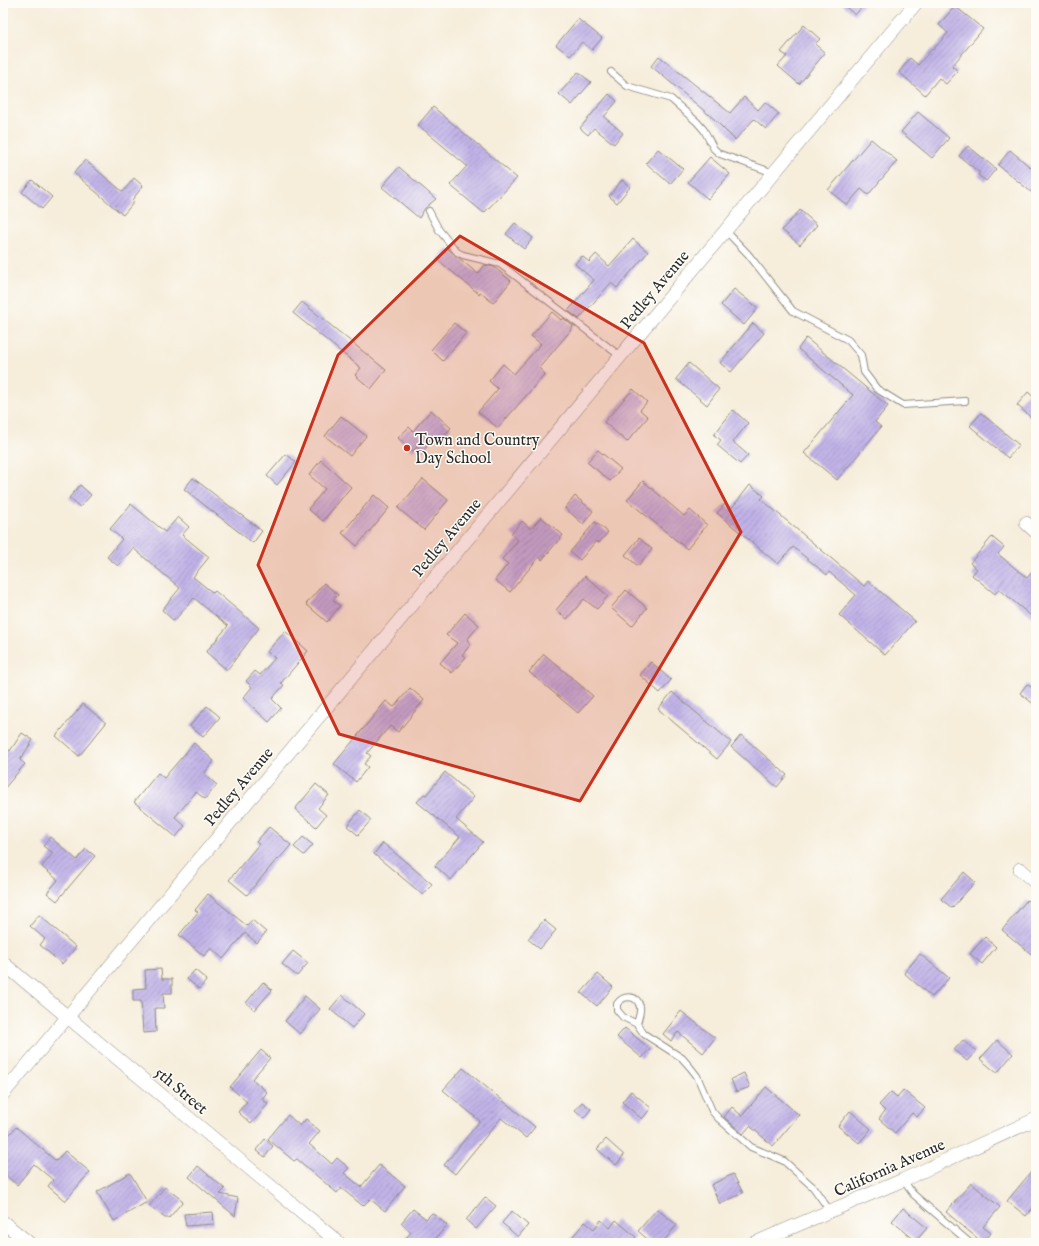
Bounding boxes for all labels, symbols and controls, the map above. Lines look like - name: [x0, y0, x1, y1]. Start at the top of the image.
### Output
- street label: Pedley Avenue: [617, 247, 694, 334]
- place label: Town and Country Day School: [415, 431, 540, 469]
- marker: Town and Country Day School: [402, 443, 412, 453]
- street label: Pedley Avenue: [409, 495, 486, 582]
- street label: Pedley Avenue: [201, 744, 278, 831]
- street label: 5th Street: [150, 1064, 212, 1120]
- street label: California Avenue: [831, 1135, 948, 1202]

